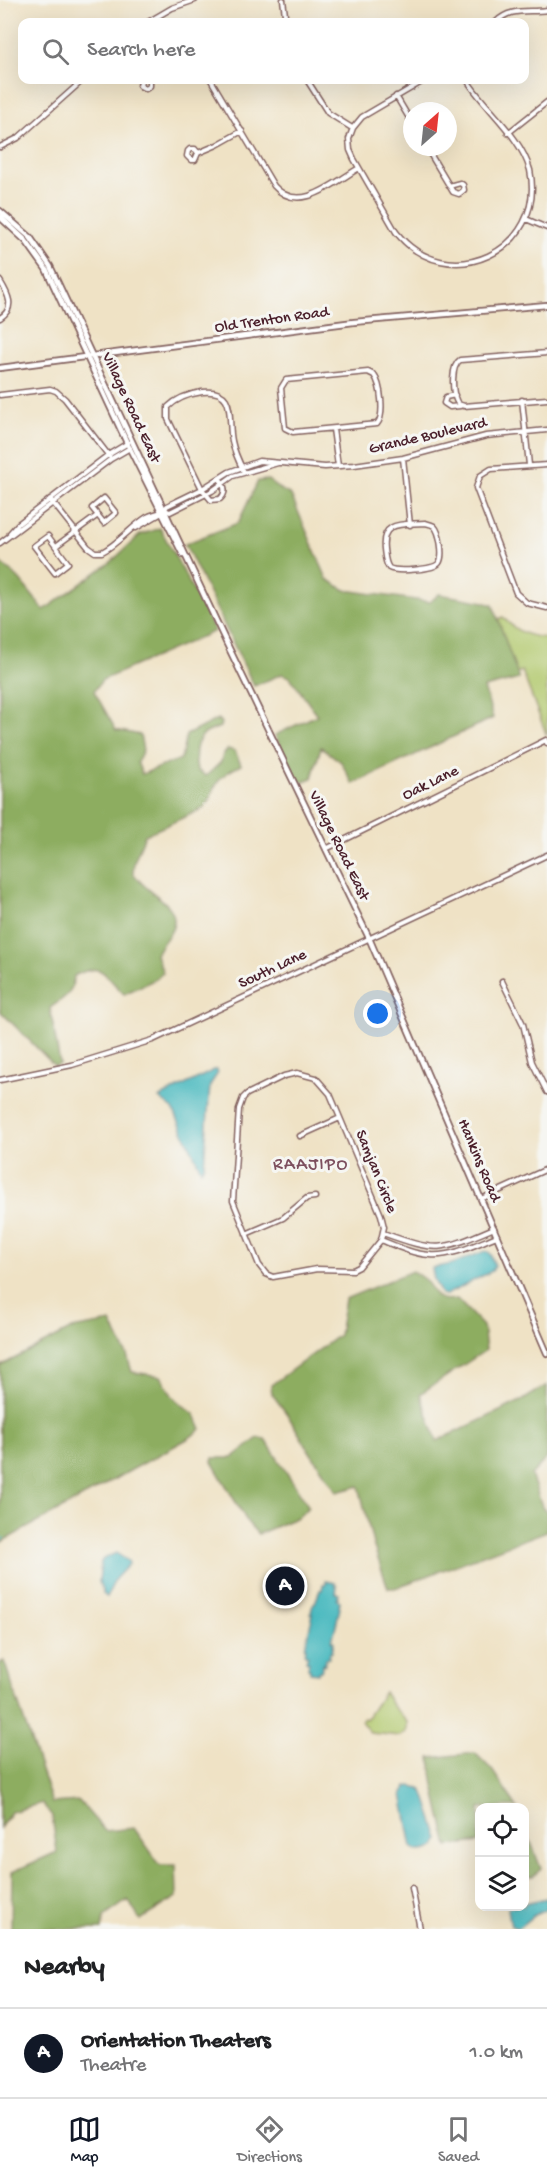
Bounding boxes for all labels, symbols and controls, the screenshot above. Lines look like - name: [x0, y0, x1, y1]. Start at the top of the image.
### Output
- search box: [18, 18, 529, 84]
- icon: search: [39, 35, 72, 68]
- text: Search here: [87, 38, 195, 64]
- north arrow: [403, 102, 457, 156]
- street label: Old Trenton Road: [214, 303, 332, 338]
- street label: Village Road East: [96, 349, 164, 467]
- street label: Grande Boulevard: [367, 414, 490, 460]
- street label: Oak Lane: [400, 762, 463, 806]
- street label: Village Road East: [303, 787, 373, 905]
- street label: South Lane: [236, 946, 311, 994]
- your location: [363, 999, 392, 1028]
- street label: Hankins Road: [452, 1117, 505, 1207]
- street label: Samjan Circle: [350, 1128, 400, 1217]
- district label: RAAJIPO: [273, 1155, 349, 1176]
- pin: A: [266, 1564, 304, 1608]
- map controls: [475, 1803, 529, 1911]
- button: locate: [475, 1803, 529, 1857]
- button: layers: [475, 1857, 529, 1911]
- text: Nearby: [24, 1953, 105, 1984]
- text: Orientation Theaters: [81, 2029, 271, 2055]
- text: A: [38, 2042, 49, 2065]
- text: 1.0 km: [469, 2042, 523, 2065]
- text: Theatre: [81, 2055, 146, 2078]
- tab: Map: [68, 2113, 101, 2168]
- tab: Directions: [237, 2113, 302, 2168]
- tab: Saved: [438, 2113, 479, 2168]

